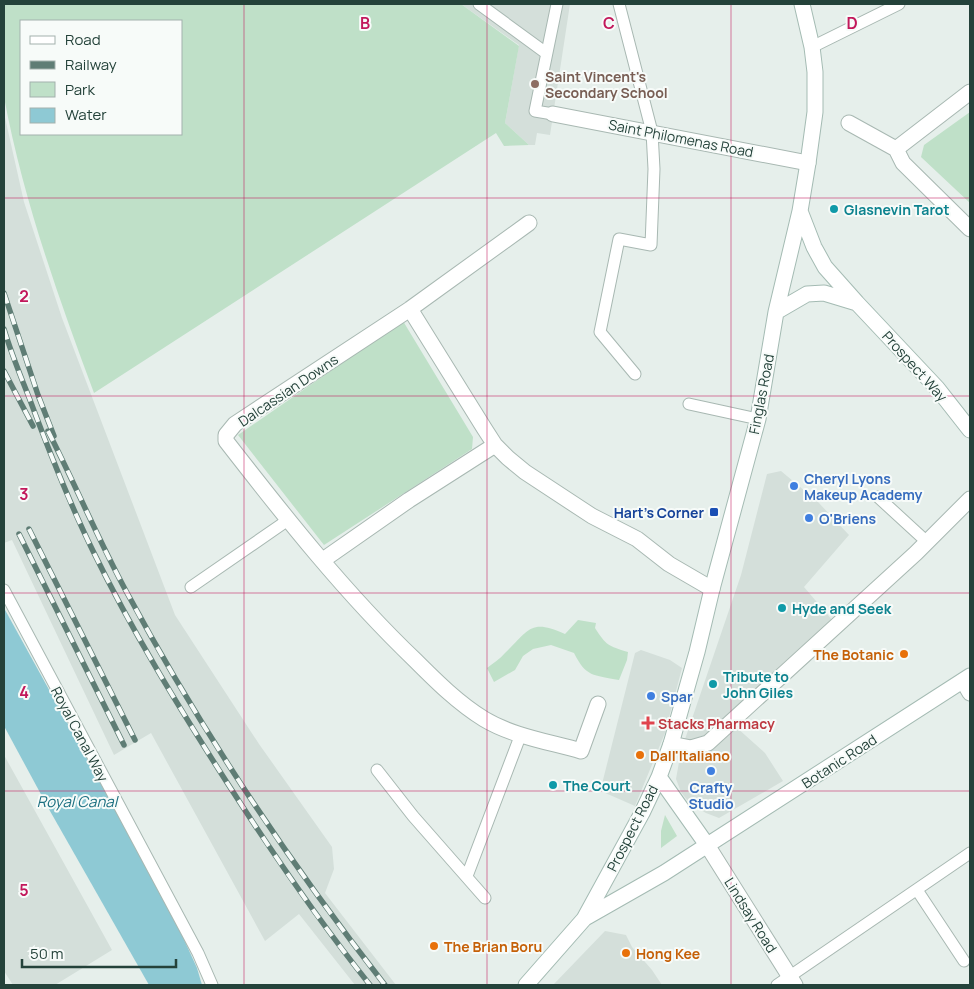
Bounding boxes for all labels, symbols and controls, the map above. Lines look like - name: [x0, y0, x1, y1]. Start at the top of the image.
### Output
- text: B: [360, 12, 370, 34]
- text: C: [603, 12, 615, 34]
- text: D: [846, 12, 858, 34]
- legend: [20, 20, 182, 135]
- text: Road: [65, 29, 101, 50]
- text: Railway: [65, 54, 117, 75]
- place label: Saint Vincent's Secondary School: [545, 67, 668, 102]
- marker: Saint Vincent's Secondary School: [529, 78, 541, 90]
- text: Park: [65, 79, 95, 100]
- text: Water: [65, 104, 107, 125]
- street label: Saint Philomenas Road: [607, 115, 755, 161]
- place label: Glasnevin Tarot: [844, 200, 950, 219]
- marker: Glasnevin Tarot: [828, 203, 840, 215]
- text: 2: [19, 285, 29, 307]
- street label: Prospect Way: [878, 327, 952, 406]
- street label: Dalcassian Downs: [234, 350, 342, 430]
- street label: Finglas Road: [744, 352, 778, 436]
- place label: Cheryl Lyons Makeup Academy: [804, 469, 923, 504]
- marker: Cheryl Lyons Makeup Academy: [788, 480, 800, 492]
- text: 3: [19, 483, 29, 505]
- place label: Hart's Corner: [614, 503, 704, 522]
- marker: Hart's Corner: [708, 506, 720, 518]
- place label: O'Briens: [819, 509, 876, 528]
- marker: O'Briens: [803, 512, 815, 524]
- place label: Hyde and Seek: [792, 599, 892, 618]
- marker: Hyde and Seek: [776, 602, 788, 614]
- place label: The Botanic: [813, 645, 894, 664]
- marker: The Botanic: [898, 648, 910, 660]
- place label: Tribute to John Giles: [723, 667, 794, 702]
- marker: Tribute to John Giles: [707, 678, 719, 690]
- text: 4: [19, 681, 29, 703]
- street label: Royal Canal Way: [47, 683, 113, 785]
- place label: Spar: [661, 687, 693, 706]
- marker: Spar: [645, 690, 657, 702]
- place label: Stacks Pharmacy: [658, 714, 775, 733]
- marker: Stacks Pharmacy: [642, 717, 654, 729]
- street label: Botanic Road: [798, 730, 880, 792]
- place label: Dall'Italiano: [650, 746, 730, 765]
- marker: Dall'Italiano: [634, 749, 646, 761]
- marker: Crafty Studio: [705, 765, 717, 777]
- place label: The Court: [563, 776, 631, 795]
- place label: Crafty Studio: [688, 778, 734, 813]
- marker: The Court: [547, 779, 559, 791]
- street label: Prospect Road: [602, 781, 662, 875]
- water label: Royal Canal: [37, 791, 120, 812]
- street label: Lindsay Road: [720, 874, 782, 956]
- text: 5: [19, 879, 29, 901]
- scale bar: [22, 936, 176, 968]
- place label: The Brian Boru: [444, 937, 542, 956]
- marker: The Brian Boru: [428, 940, 440, 952]
- text: 50 m: [30, 943, 64, 964]
- place label: Hong Kee: [636, 944, 700, 963]
- marker: Hong Kee: [620, 947, 632, 959]

